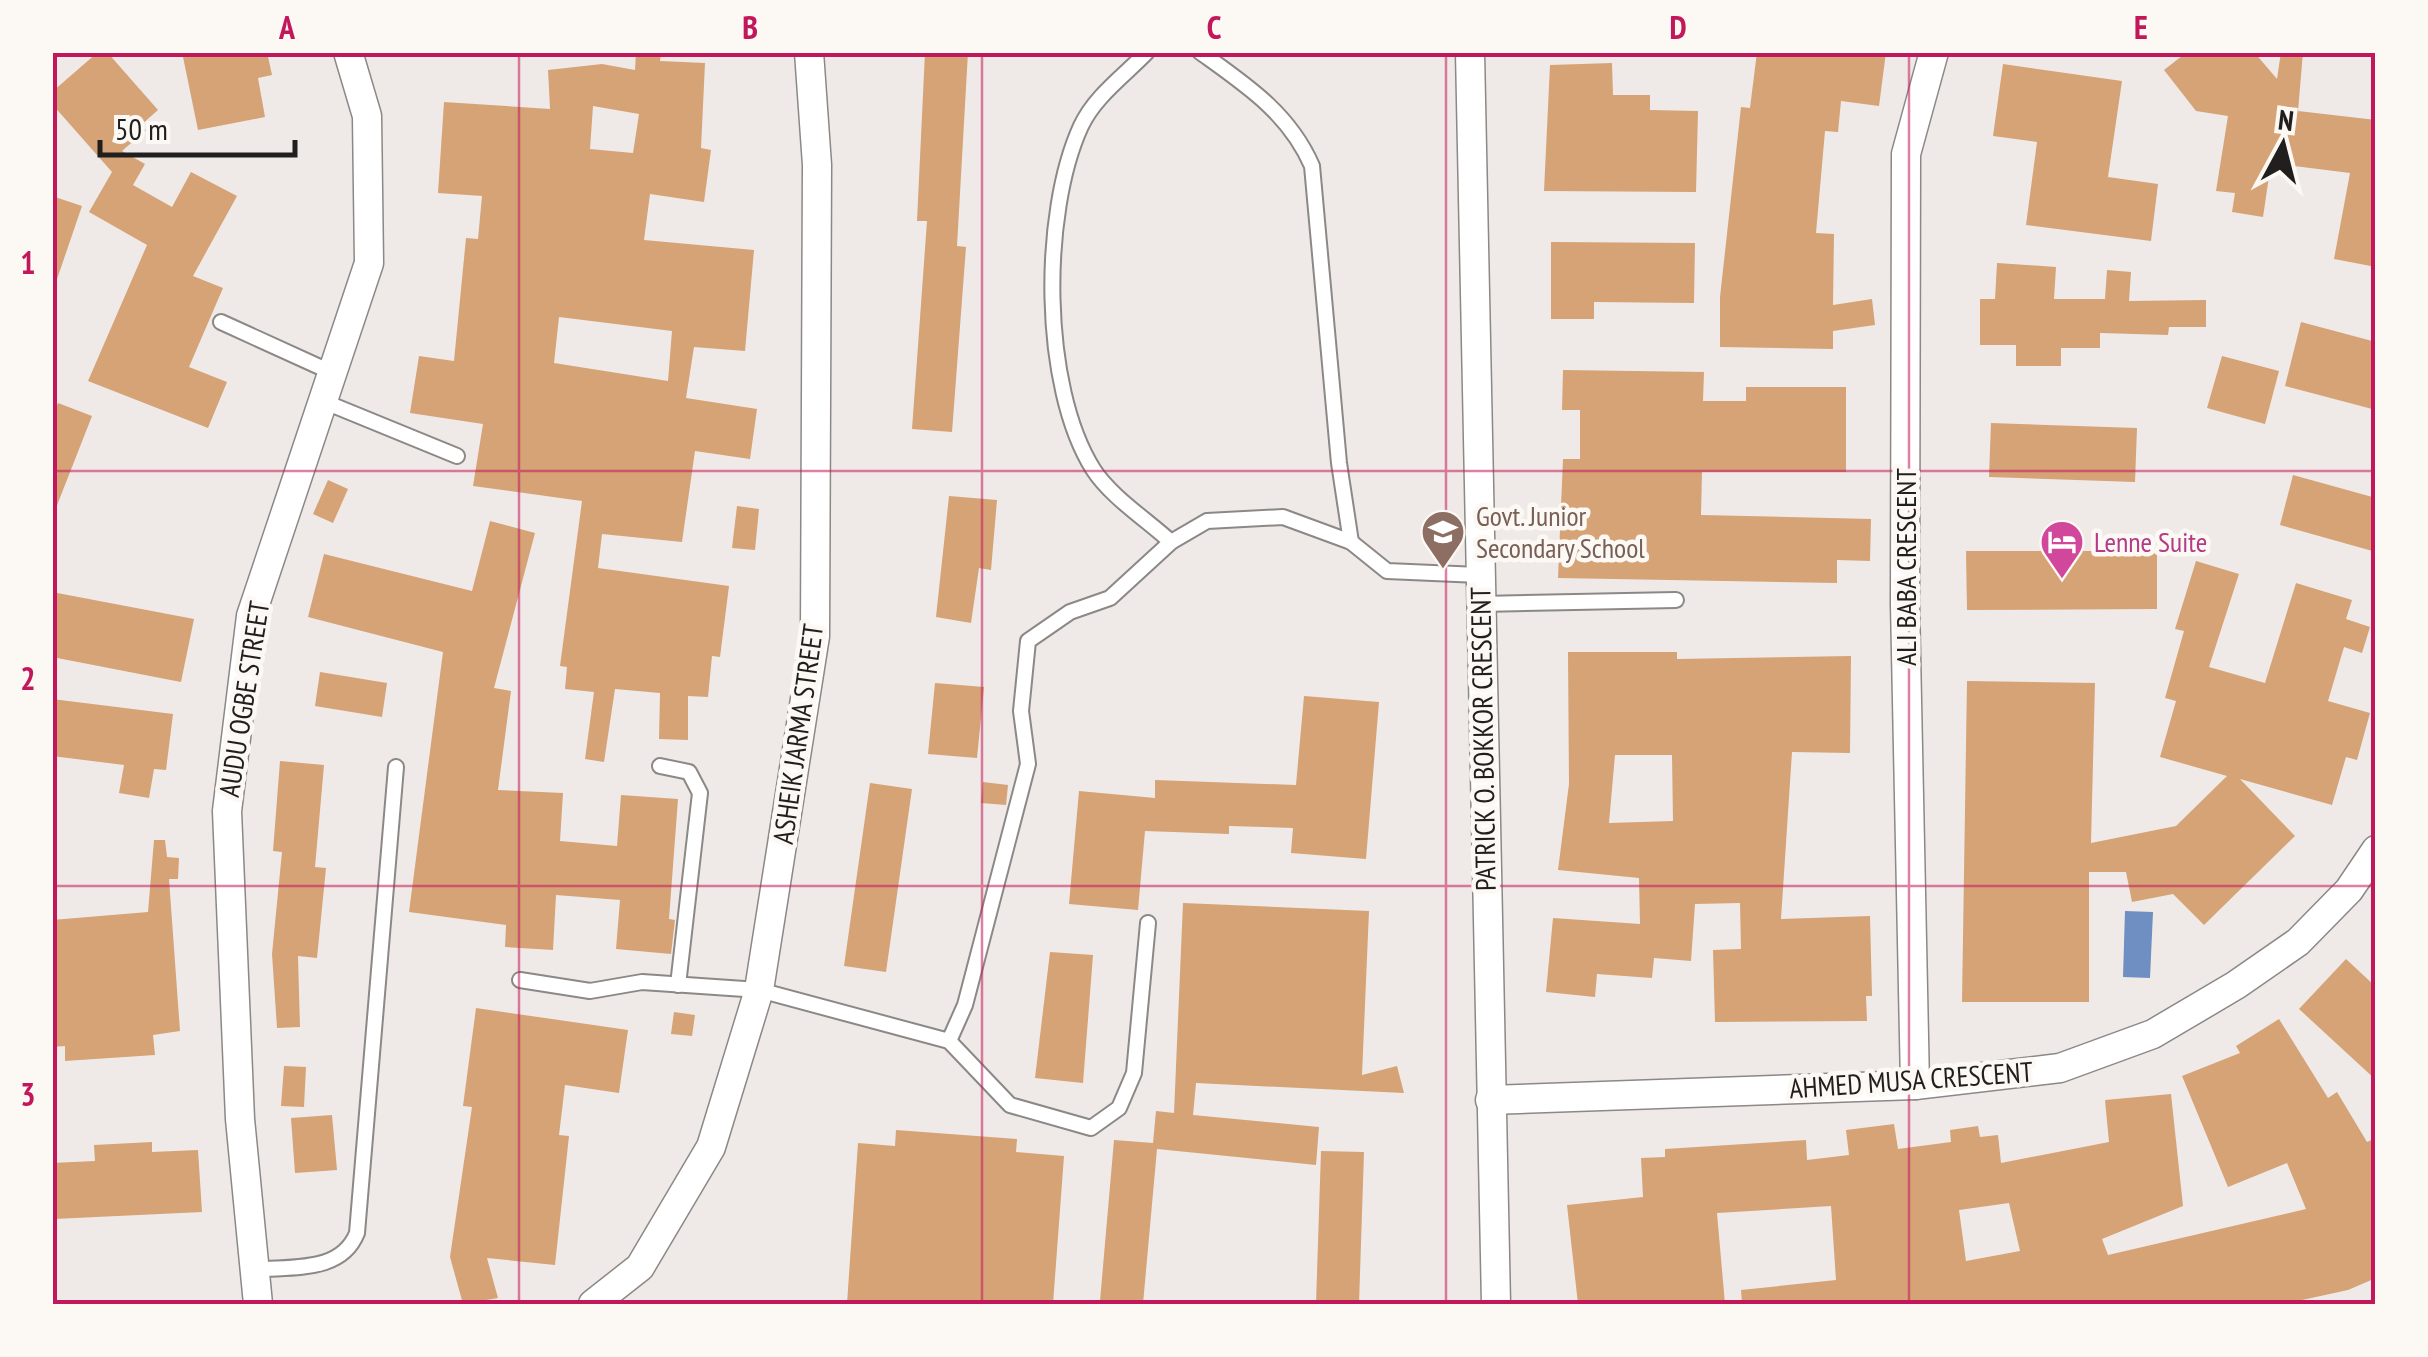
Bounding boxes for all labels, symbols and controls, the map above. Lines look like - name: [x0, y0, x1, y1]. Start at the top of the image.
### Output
- text: A: [278, 6, 296, 48]
- text: B: [742, 6, 758, 48]
- text: C: [1207, 6, 1222, 48]
- text: D: [1669, 6, 1687, 48]
- text: E: [2134, 6, 2148, 48]
- scale bar: [100, 95, 295, 157]
- north arrow: [2233, 95, 2333, 195]
- text: N: [2276, 100, 2296, 139]
- text: 50 m: [115, 109, 168, 148]
- text: 1: [20, 241, 36, 283]
- street label: ALI BABA CRESCENT: [1887, 468, 1924, 666]
- place label: Govt. Junior Secondary School: [1476, 497, 1645, 566]
- school or university icon: Govt. Junior Secondary School: [1420, 509, 1466, 570]
- hotel icon: Lenne Suite: [2039, 519, 2085, 580]
- place label: Lenne Suite: [2094, 523, 2207, 560]
- street label: PATRICK O. BOKKOR CRESCENT: [1461, 586, 1504, 891]
- street label: AUDU OGBE STREET: [210, 598, 277, 800]
- street label: ASHEIK JARMA STREET: [764, 621, 831, 846]
- text: 2: [20, 657, 36, 699]
- street label: AHMED MUSA CRESCENT: [1788, 1052, 2034, 1106]
- text: 3: [20, 1073, 36, 1115]

